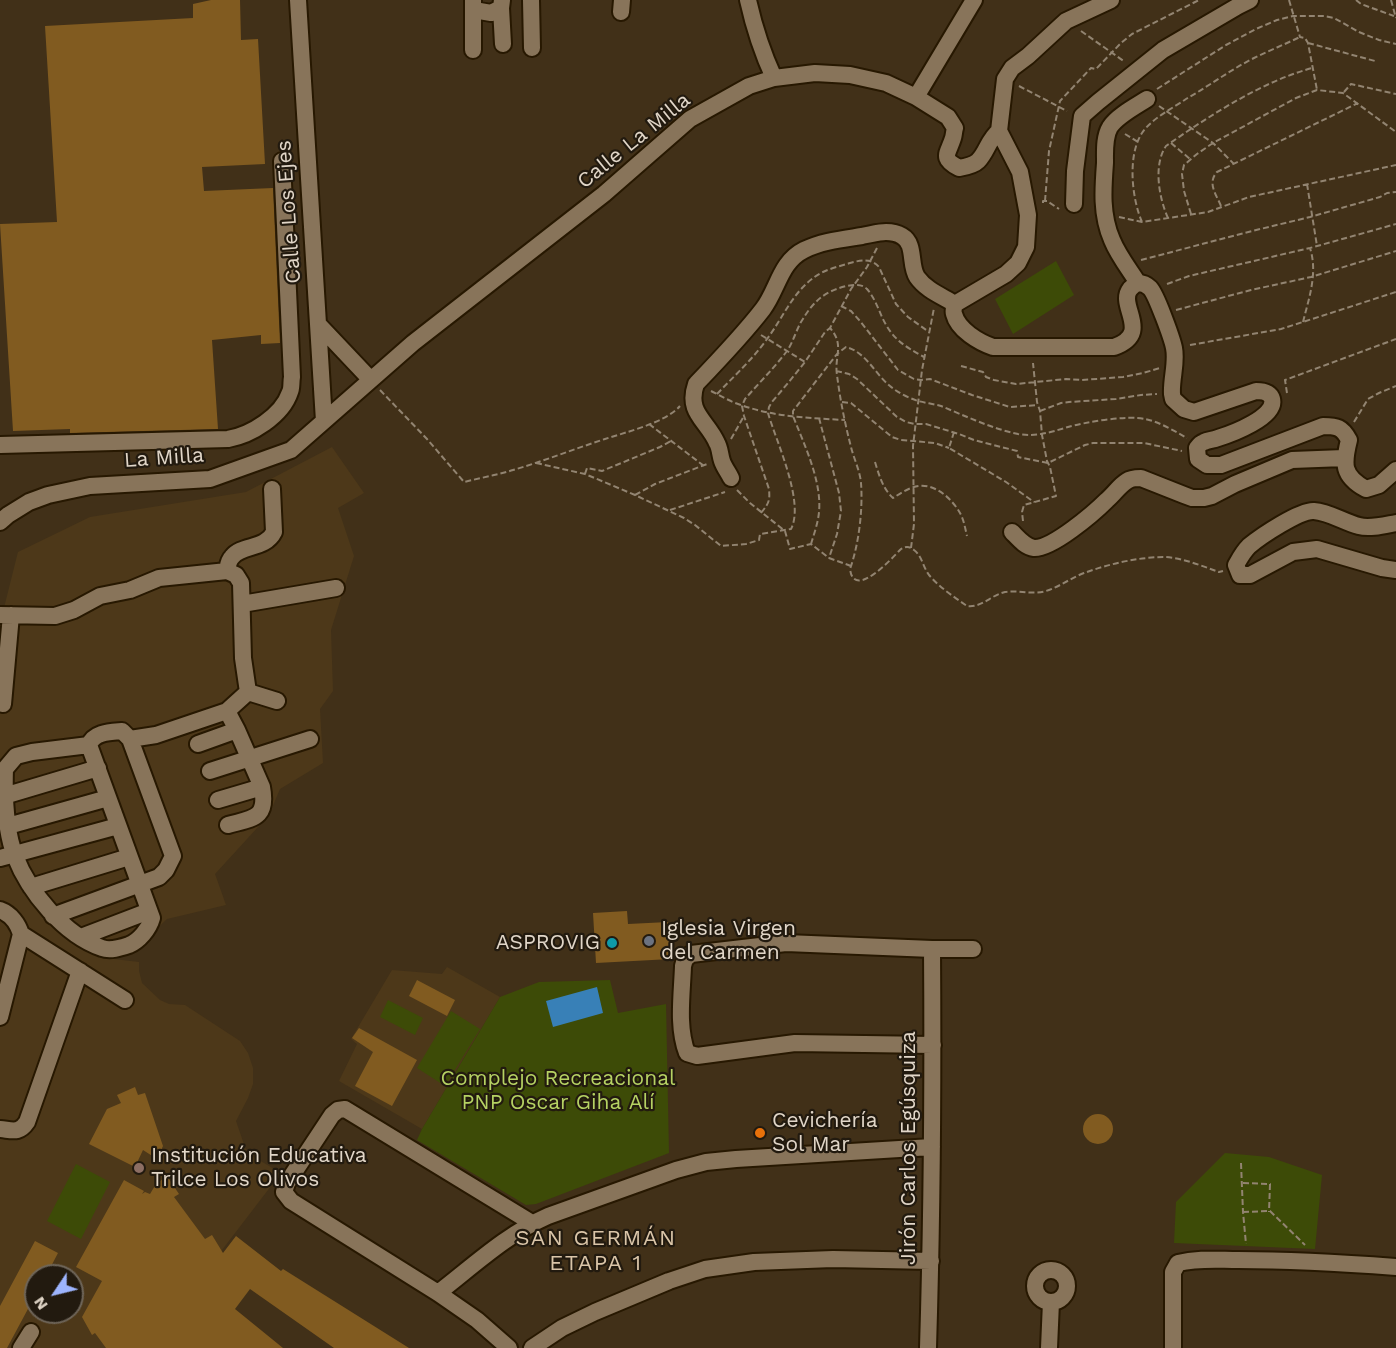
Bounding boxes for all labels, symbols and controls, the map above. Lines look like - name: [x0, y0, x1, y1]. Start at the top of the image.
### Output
- street label: Calle La Milla: [572, 88, 696, 194]
- street label: Calle Los Ejes: [271, 139, 307, 285]
- street label: La Milla: [123, 443, 205, 473]
- place label: Iglesia Virgen del Carmen: [661, 916, 796, 966]
- place label: ASPROVIG: [496, 930, 600, 956]
- marker: Iglesia Virgen del Carmen: [642, 934, 656, 948]
- marker: ASPROVIG: [605, 936, 619, 950]
- street label: Jirón Carlos Egúsquiza: [896, 1031, 922, 1265]
- park label: Complejo Recreacional PNP Oscar Giha Alí: [440, 1066, 676, 1116]
- place label: Cevichería Sol Mar: [772, 1108, 878, 1158]
- marker: Cevichería Sol Mar: [753, 1126, 767, 1140]
- place label: Institución Educativa Trilce Los Olivos: [151, 1143, 367, 1193]
- marker: Institución Educativa Trilce Los Olivos: [132, 1161, 146, 1175]
- district label: SAN GERMÁN ETAPA 1: [515, 1226, 677, 1278]
- north arrow: [24, 1264, 84, 1324]
- text: N: [29, 1293, 52, 1314]

